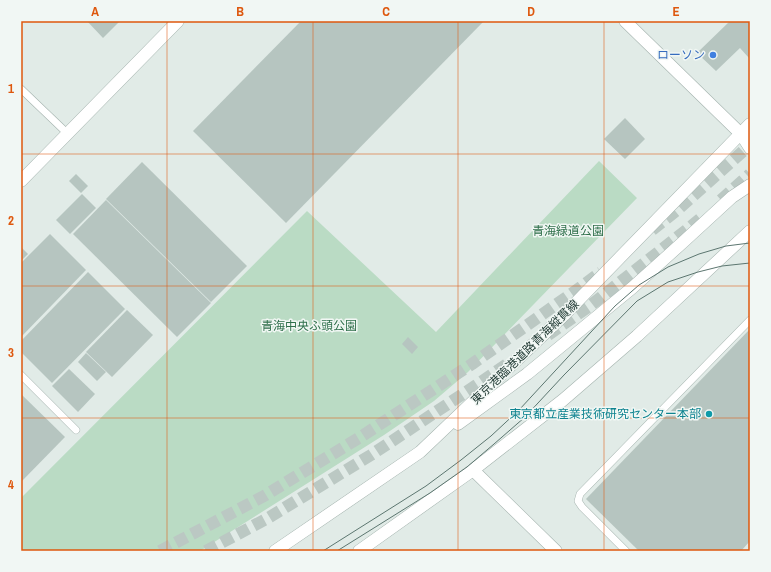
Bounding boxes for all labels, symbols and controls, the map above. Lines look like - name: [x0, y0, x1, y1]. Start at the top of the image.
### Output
- text: A: [91, 3, 99, 20]
- text: B: [236, 3, 244, 20]
- text: C: [382, 3, 390, 20]
- text: D: [527, 3, 535, 20]
- text: E: [672, 3, 680, 20]
- place label: ローソン: [657, 47, 705, 63]
- marker: ローソン: [708, 50, 718, 60]
- text: 1: [8, 80, 14, 97]
- text: 2: [8, 212, 14, 229]
- park label: 青海緑道公園: [532, 223, 604, 239]
- street label: 東京港臨港道路青海縦貫線: [468, 296, 582, 408]
- park label: 青海中央ふ頭公園: [261, 318, 357, 334]
- text: 3: [8, 344, 14, 361]
- place label: 東京都立産業技術研究センター本部: [509, 406, 701, 422]
- marker: 東京都立産業技術研究センター本部: [704, 409, 714, 419]
- text: 4: [8, 476, 14, 493]

